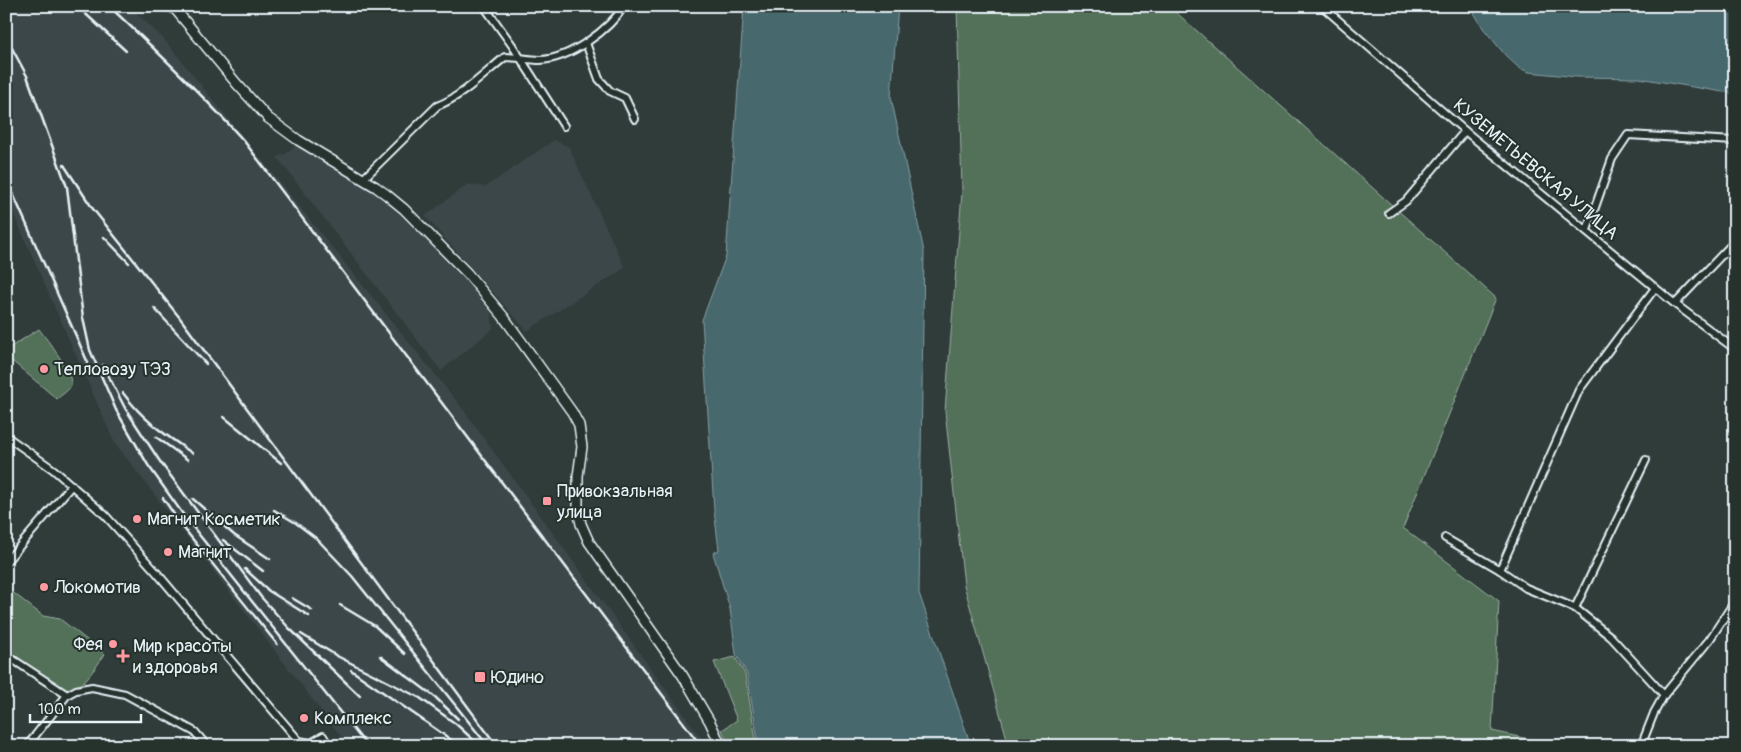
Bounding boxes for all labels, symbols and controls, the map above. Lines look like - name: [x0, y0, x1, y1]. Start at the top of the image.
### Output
- street label: КУЗЕМЕТЬЕВСКАЯ УЛИЦА: [1449, 94, 1623, 245]
- place label: Тепловозу ТЭ3: [54, 358, 171, 381]
- marker: Тепловозу ТЭ3: [38, 363, 50, 375]
- place label: Привокзальная улица: [556, 480, 673, 524]
- marker: Привокзальная улица: [541, 495, 553, 507]
- place label: Магнит Косметик: [147, 508, 281, 531]
- marker: Магнит Косметик: [131, 513, 143, 525]
- place label: Магнит: [178, 541, 231, 564]
- marker: Магнит: [162, 546, 174, 558]
- place label: Локомотив: [53, 576, 141, 599]
- marker: Локомотив: [38, 581, 50, 593]
- place label: Фея: [74, 633, 103, 656]
- place label: Мир красоты и здоровья: [133, 635, 232, 679]
- marker: Фея: [107, 638, 119, 650]
- marker: Мир красоты и здоровья: [117, 650, 129, 662]
- place label: Юдино: [491, 666, 544, 689]
- marker: Юдино: [473, 670, 487, 684]
- scale bar: [30, 692, 141, 724]
- text: 100 m: [38, 700, 81, 719]
- place label: Комплекс: [314, 707, 392, 730]
- marker: Комплекс: [298, 712, 310, 724]

